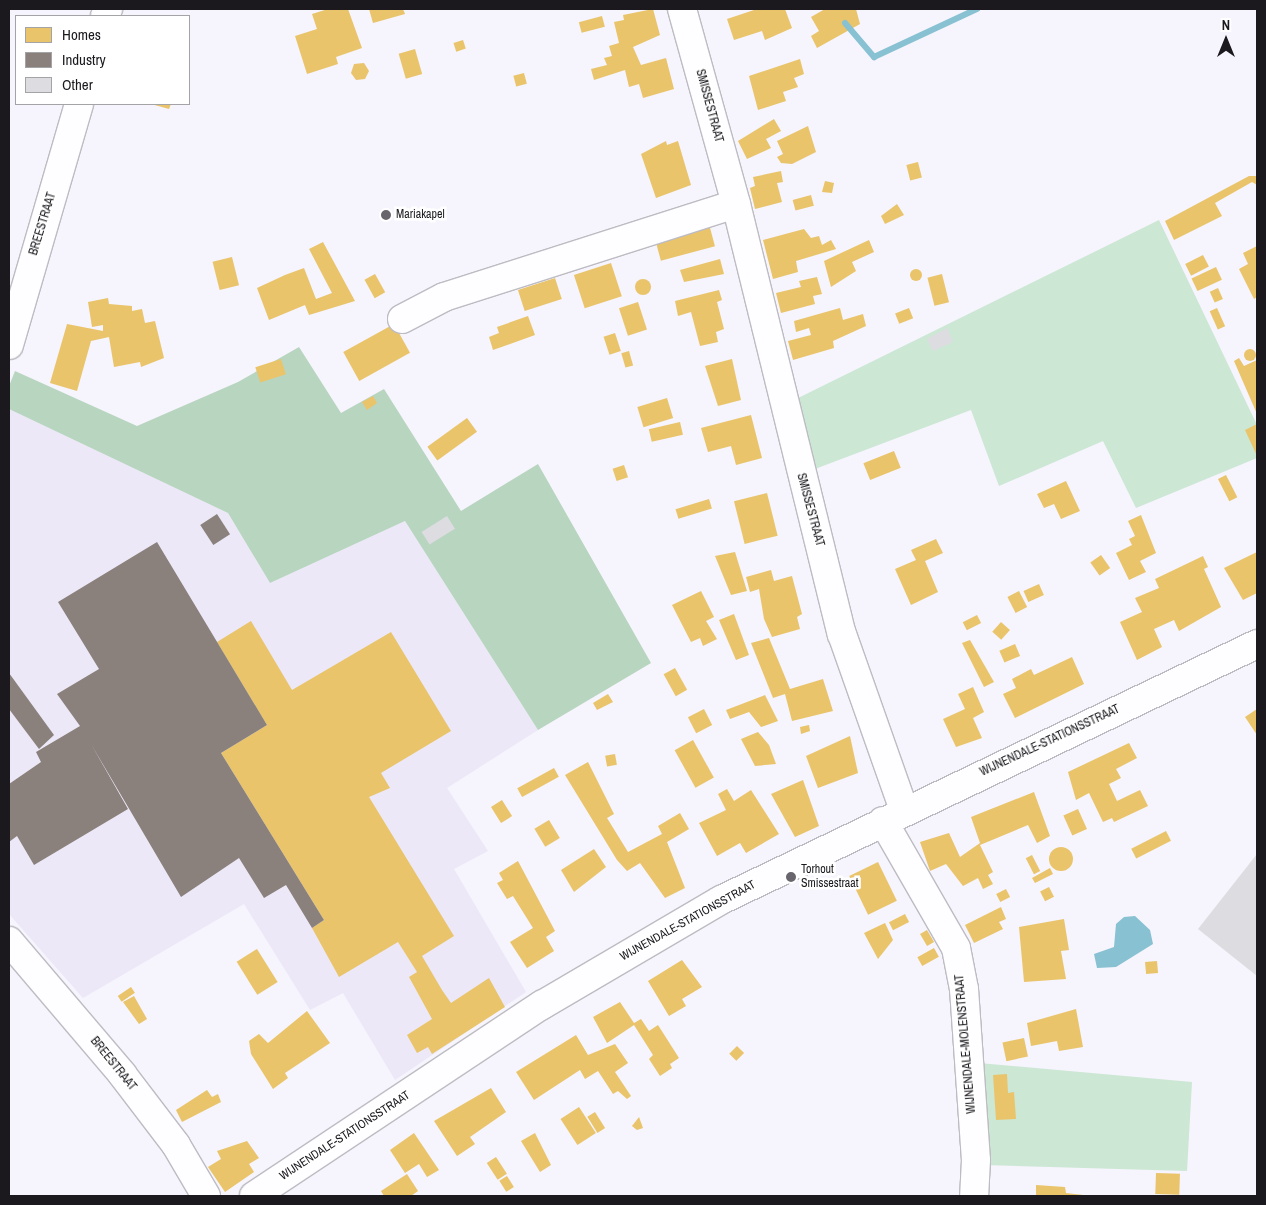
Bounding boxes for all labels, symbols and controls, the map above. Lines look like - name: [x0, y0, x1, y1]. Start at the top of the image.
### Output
- legend: [15, 15, 190, 105]
- north arrow: [1201, 15, 1251, 65]
- text: N: [1222, 16, 1230, 34]
- text: Homes: [62, 24, 101, 45]
- text: Industry: [62, 49, 106, 70]
- street label: SMISSESTRAAT: [692, 68, 726, 144]
- text: Other: [62, 74, 93, 95]
- street label: BREESTRAAT: [27, 191, 59, 257]
- place label: Mariakapel: [396, 208, 445, 222]
- marker: Mariakapel: [380, 209, 392, 221]
- street label: SMISSESTRAAT: [793, 472, 827, 548]
- street label: WIJNENDALE-STATIONSSTRAAT: [978, 702, 1122, 780]
- place label: Torhout Smissestraat: [801, 863, 858, 891]
- marker: Torhout Smissestraat: [785, 871, 797, 883]
- street label: WIJNENDALE-STATIONSSTRAAT: [618, 878, 758, 964]
- street label: WIJNENDALE-MOLENSTRAAT: [953, 974, 979, 1114]
- street label: BREESTRAAT: [87, 1034, 139, 1094]
- street label: WIJNENDALE-STATIONSSTRAAT: [277, 1088, 413, 1184]

